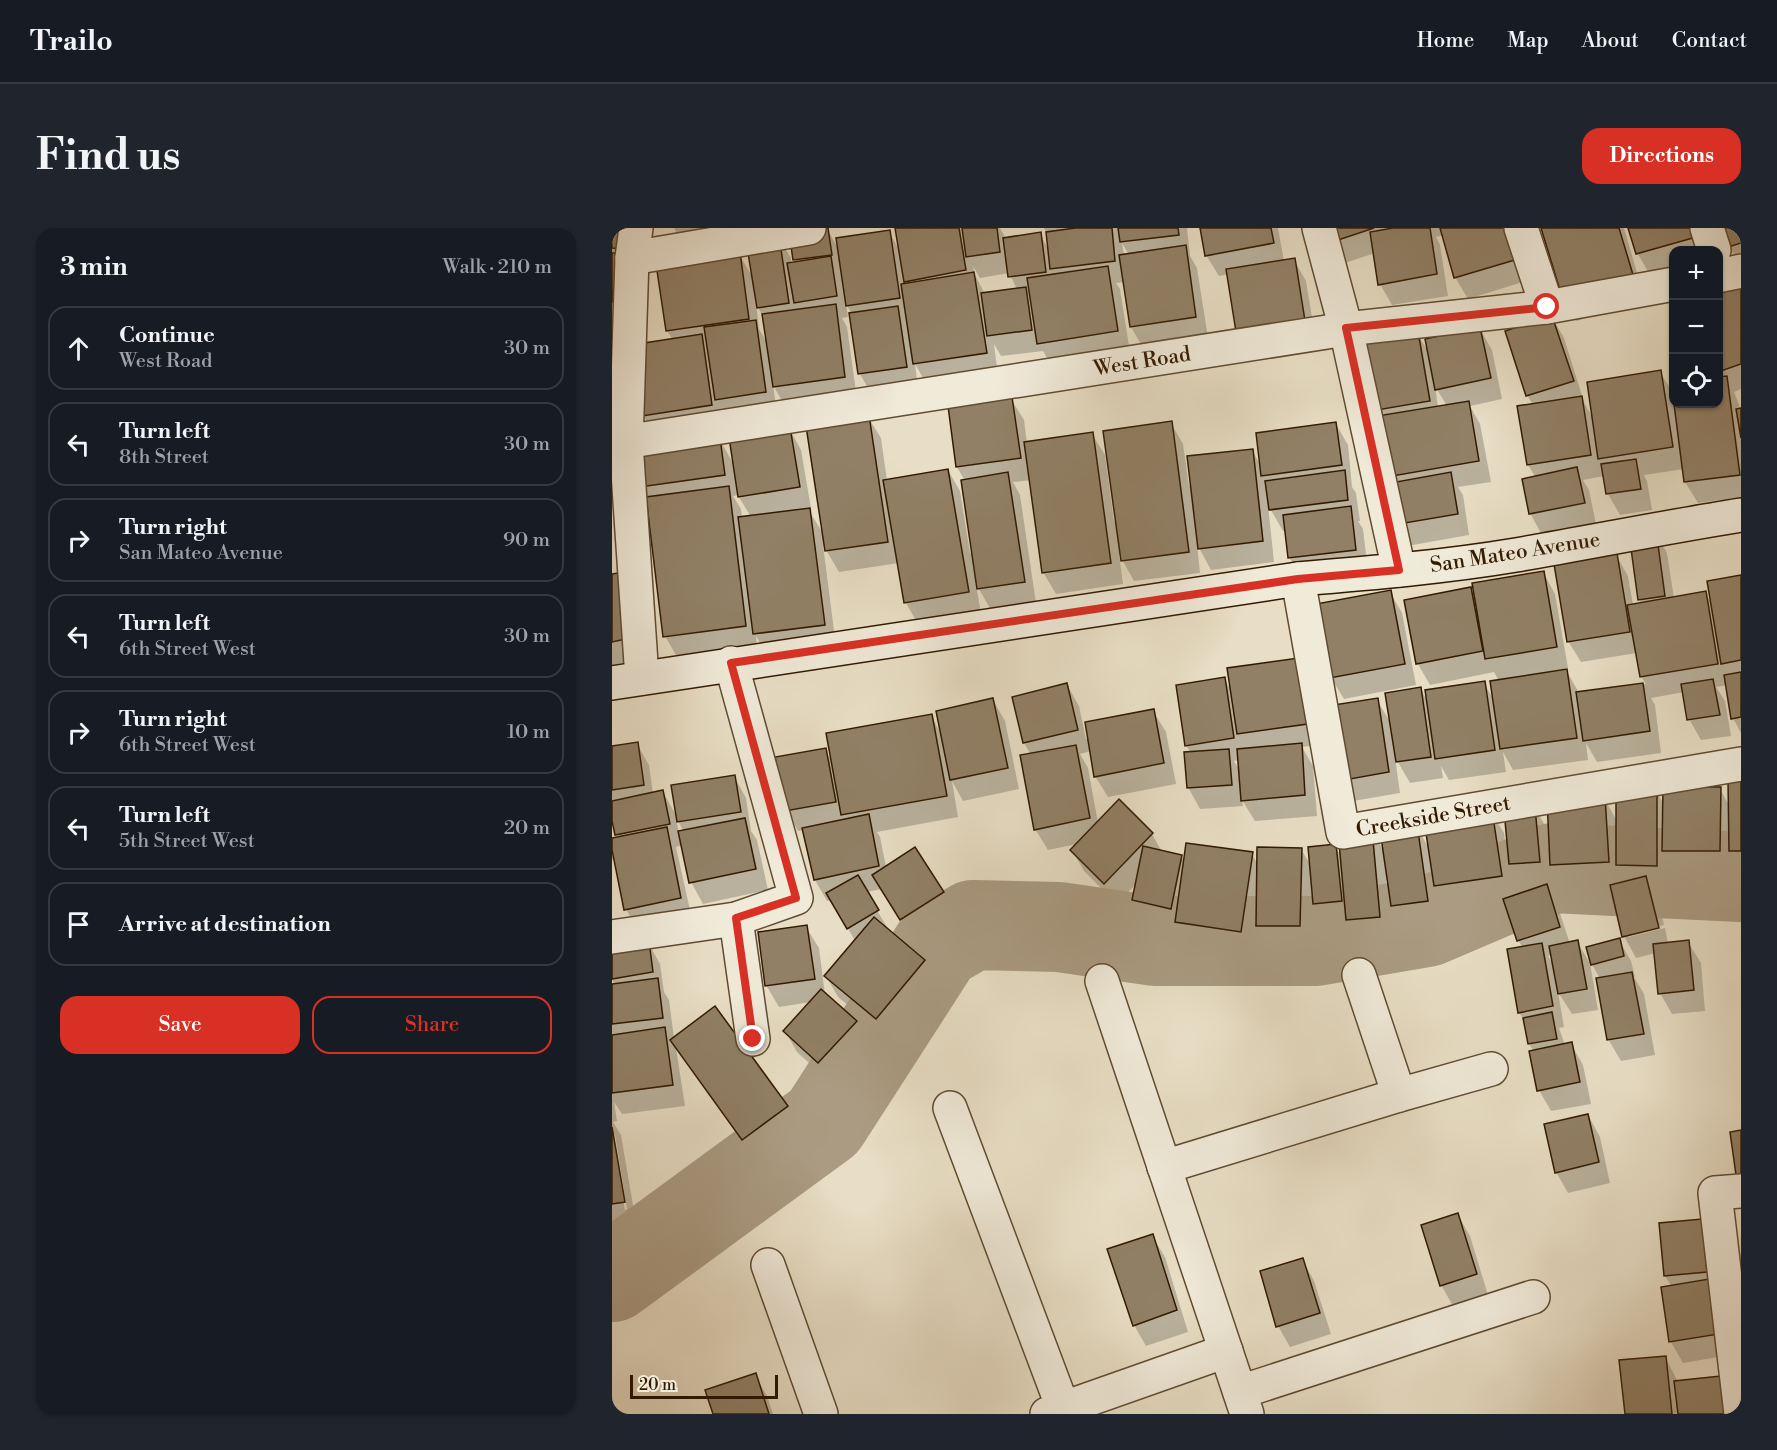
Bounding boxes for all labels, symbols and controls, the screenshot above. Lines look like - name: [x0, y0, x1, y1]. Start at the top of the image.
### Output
- text: Trailo: [30, 24, 113, 59]
- text: Home: [1417, 28, 1474, 54]
- text: Map: [1507, 28, 1549, 54]
- text: About: [1582, 28, 1639, 54]
- text: Contact: [1672, 28, 1747, 54]
- button: Directions: [1582, 128, 1741, 184]
- text: Find us: [36, 130, 180, 183]
- map controls: [1669, 246, 1723, 408]
- button: +: [1669, 246, 1723, 300]
- text: 3 min: [60, 251, 128, 283]
- text: Walk · 210 m: [443, 255, 552, 280]
- route start: [1533, 293, 1559, 319]
- button: −: [1669, 300, 1723, 354]
- text: Continue: [119, 322, 215, 349]
- icon: ahead: [62, 332, 95, 365]
- text: 30 m: [504, 336, 550, 361]
- street label: West Road: [1091, 341, 1193, 383]
- text: West Road: [119, 349, 212, 374]
- button: locate: [1669, 354, 1723, 408]
- text: Turn left: [119, 418, 210, 445]
- icon: left: [62, 428, 95, 461]
- text: 30 m: [504, 432, 550, 457]
- text: 8th Street: [119, 445, 209, 470]
- text: Turn right: [119, 514, 227, 541]
- icon: right: [62, 524, 95, 557]
- street label: San Mateo Avenue: [1428, 527, 1602, 579]
- text: 90 m: [503, 528, 550, 553]
- text: San Mateo Avenue: [119, 541, 283, 566]
- text: Turn left: [119, 610, 210, 637]
- icon: left: [62, 620, 95, 653]
- text: 30 m: [504, 624, 550, 649]
- text: 6th Street West: [119, 637, 256, 662]
- text: Turn right: [119, 706, 227, 733]
- icon: right: [62, 716, 95, 749]
- text: 10 m: [507, 720, 550, 745]
- text: 6th Street West: [119, 733, 256, 758]
- street label: Creekside Street: [1354, 791, 1513, 843]
- text: Turn left: [119, 802, 210, 829]
- icon: left: [62, 812, 95, 845]
- text: 20 m: [504, 816, 550, 841]
- text: 5th Street West: [119, 829, 255, 854]
- icon: arrive: [62, 908, 95, 941]
- text: Arrive at destination: [119, 911, 331, 938]
- button: Save: [60, 996, 300, 1054]
- button: Share: [312, 996, 552, 1054]
- route end: [739, 1025, 765, 1051]
- scale bar: [630, 1372, 778, 1400]
- text: 20 m: [639, 1375, 676, 1395]

